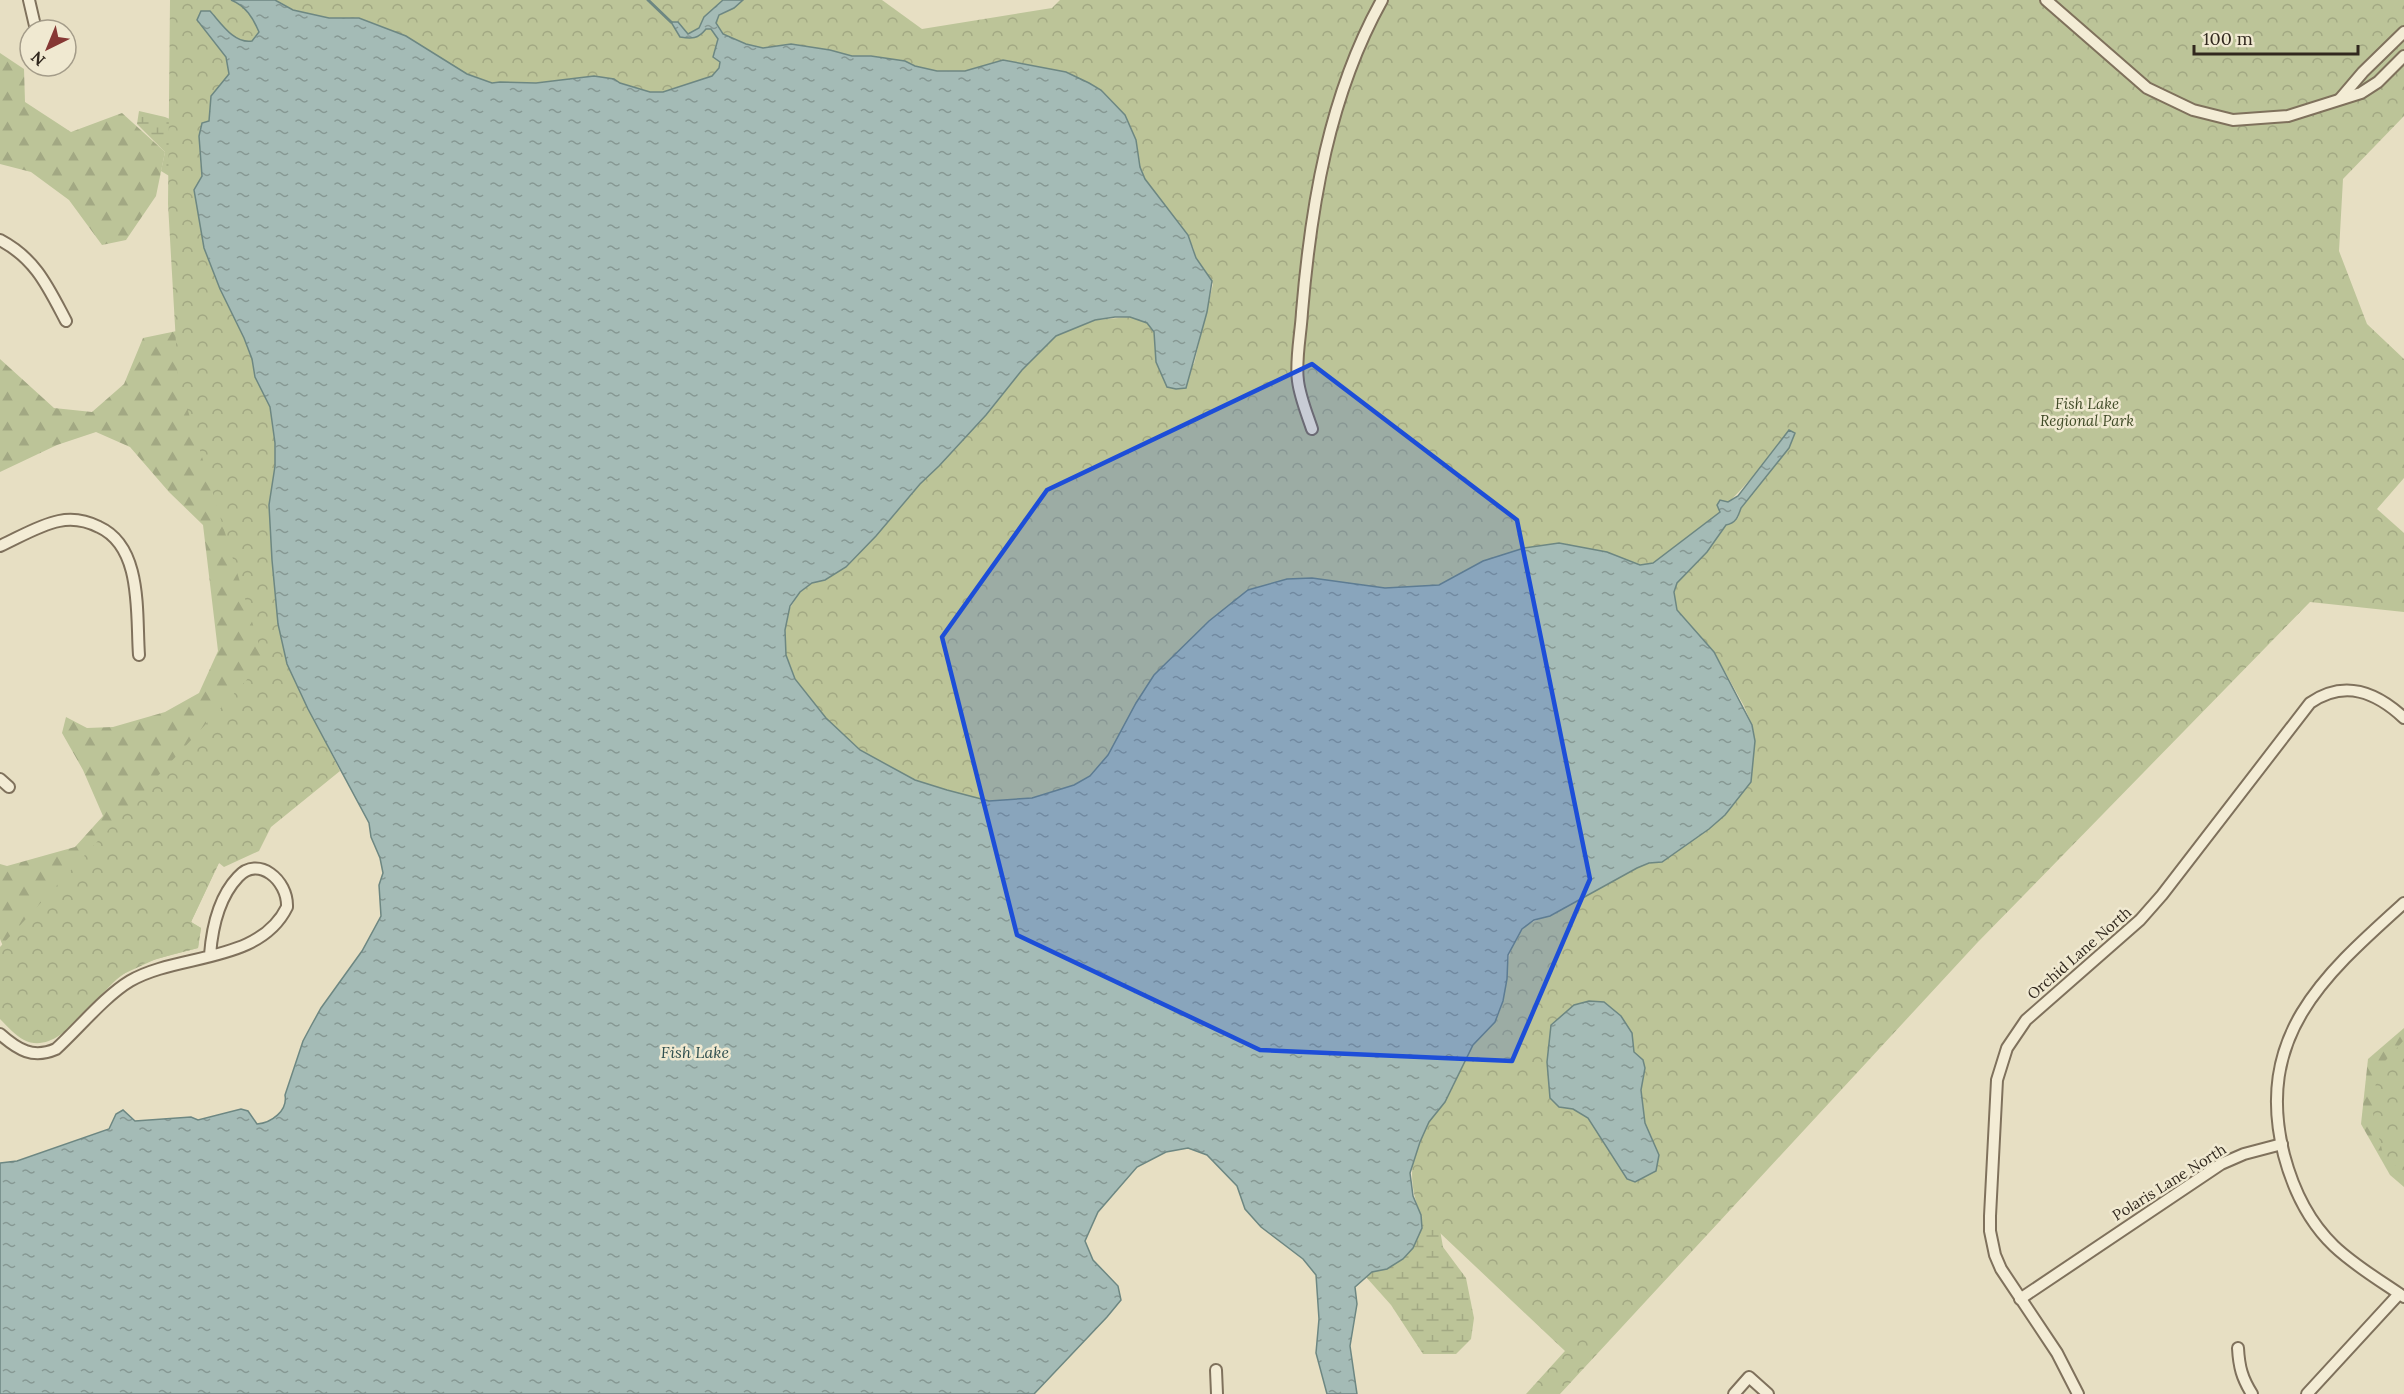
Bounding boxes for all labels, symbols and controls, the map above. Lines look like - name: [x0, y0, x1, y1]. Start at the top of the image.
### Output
- north arrow: [18, 18, 78, 78]
- scale bar: [2194, 18, 2358, 56]
- text: 100 m: [2203, 27, 2253, 50]
- text: N: [26, 47, 49, 71]
- park label: Fish Lake Regional Park: [2040, 394, 2134, 430]
- street label: Orchid Lane North: [2023, 903, 2135, 1003]
- water label: Fish Lake: [661, 1042, 730, 1062]
- street label: Polaris Lane North: [2109, 1139, 2229, 1225]

